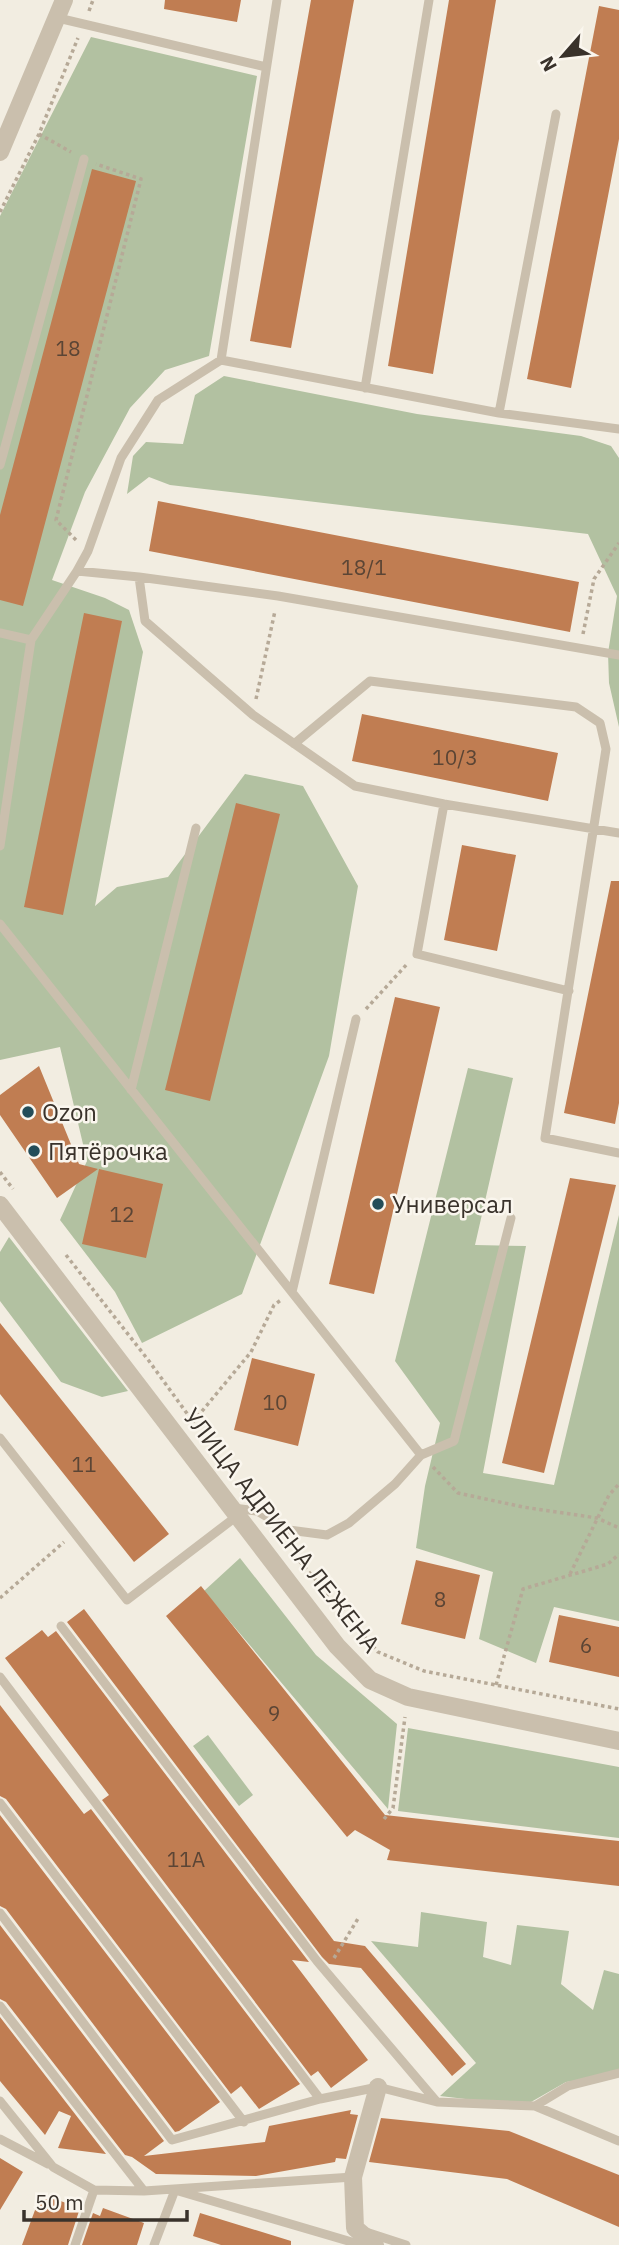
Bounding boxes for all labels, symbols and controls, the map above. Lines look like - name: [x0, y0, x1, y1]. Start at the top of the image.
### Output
- north arrow: [528, 21, 598, 91]
- text: N: [534, 52, 562, 76]
- house number: 18: [55, 334, 81, 362]
- house number: 18/1: [341, 553, 387, 581]
- house number: 10/3: [432, 743, 478, 771]
- place label: Ozon: [42, 1096, 97, 1128]
- marker: Ozon: [20, 1104, 36, 1120]
- place label: Пятёрочка: [48, 1135, 168, 1167]
- marker: Пятёрочка: [26, 1143, 42, 1159]
- place label: Универсал: [392, 1188, 513, 1220]
- marker: Универсал: [370, 1196, 386, 1212]
- house number: 12: [109, 1200, 135, 1228]
- house number: 10: [262, 1388, 288, 1416]
- street label: УЛИЦА АДРИЕНА ЛЕЖЕНА: [176, 1401, 388, 1659]
- house number: 11: [71, 1450, 97, 1478]
- house number: 8: [434, 1585, 446, 1613]
- house number: 6: [580, 1631, 592, 1659]
- house number: 9: [268, 1699, 280, 1727]
- house number: 11А: [167, 1845, 205, 1873]
- scale bar: [24, 2178, 187, 2222]
- text: 50 m: [35, 2188, 84, 2216]

